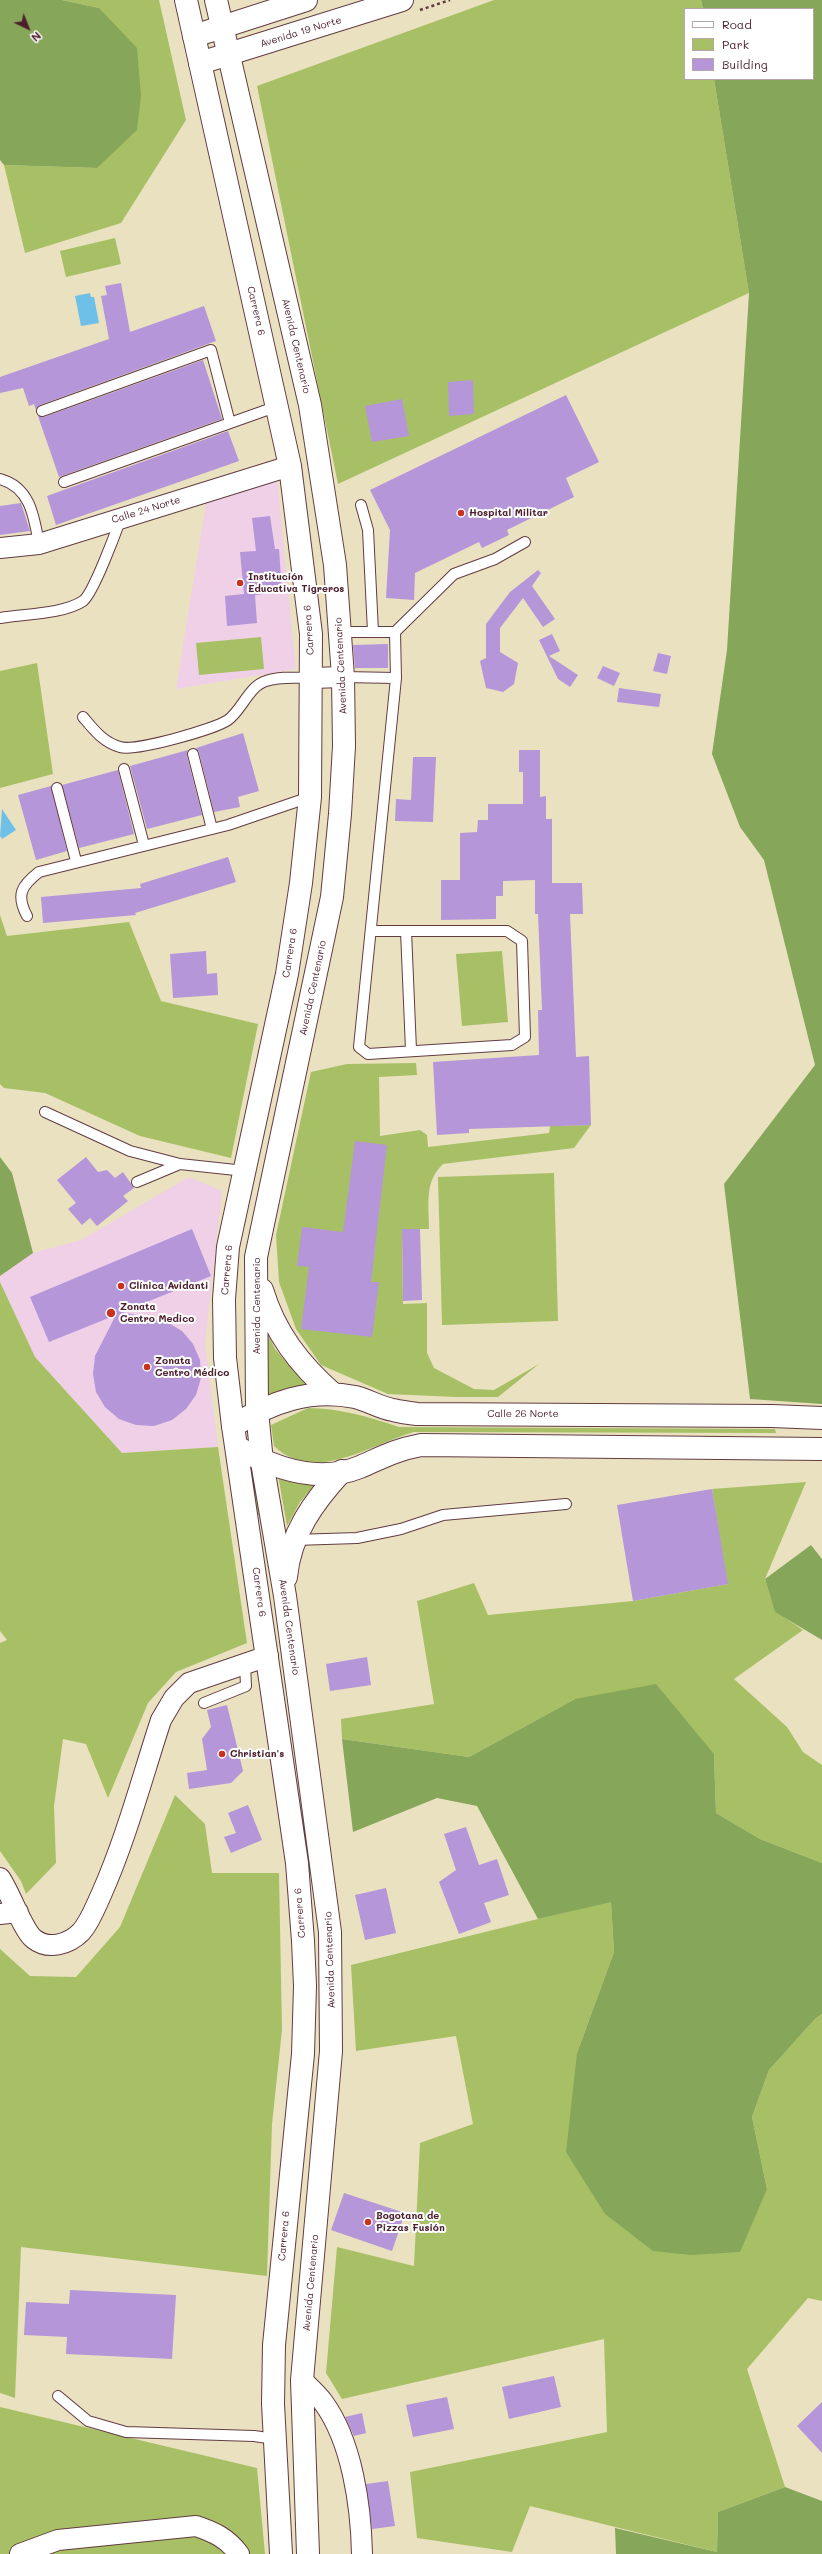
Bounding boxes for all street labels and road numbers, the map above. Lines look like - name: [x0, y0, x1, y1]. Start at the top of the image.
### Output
- street label: Avenida 19 Norte: [259, 14, 343, 50]
- street label: Carrera 6: [245, 285, 267, 337]
- street label: Avenida Centenario: [279, 297, 313, 395]
- street label: Calle 24 Norte: [110, 494, 182, 526]
- street label: Carrera 6: [301, 605, 317, 655]
- street label: Avenida Centenario: [332, 617, 350, 715]
- street label: Carrera 6: [280, 927, 300, 979]
- street label: Avenida Centenario: [297, 939, 329, 1037]
- street label: Carrera 6: [219, 1245, 235, 1295]
- street label: Avenida Centenario: [251, 1257, 263, 1355]
- street label: Calle 26 Norte: [487, 1408, 559, 1420]
- street label: Carrera 6: [250, 1566, 268, 1618]
- street label: Avenida Centenario: [276, 1578, 302, 1676]
- street label: Carrera 6: [292, 1888, 308, 1938]
- street label: Avenida Centenario: [322, 1911, 338, 2009]
- street label: Carrera 6: [276, 2211, 292, 2261]
- street label: Avenida Centenario: [301, 2234, 321, 2332]

